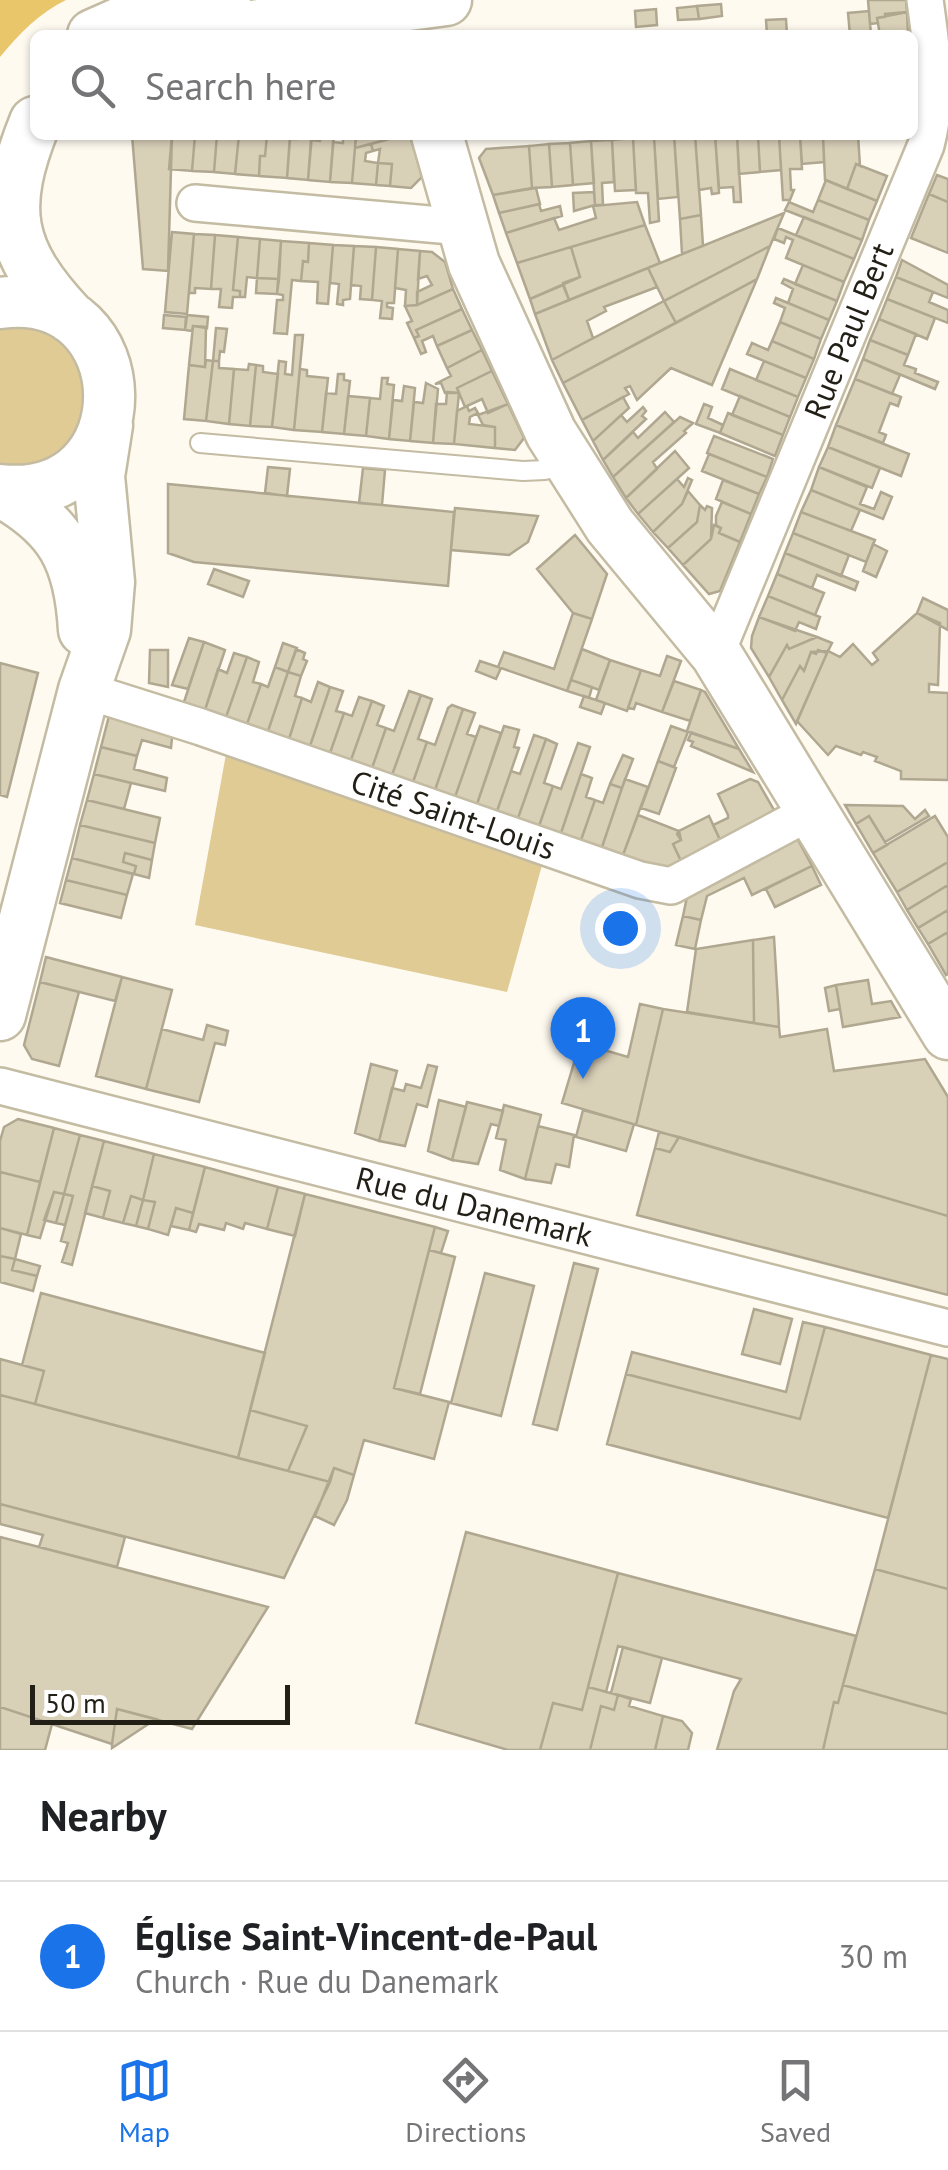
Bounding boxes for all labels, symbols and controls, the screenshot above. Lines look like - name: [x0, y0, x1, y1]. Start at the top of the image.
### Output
- search box: [30, 30, 918, 140]
- icon: search: [65, 58, 120, 113]
- text: Search here: [145, 61, 337, 110]
- street label: Rue Paul Bert: [794, 236, 902, 425]
- street label: Cité Saint-Louis: [346, 759, 561, 869]
- your location: [595, 903, 646, 954]
- pin: 1: [550, 996, 616, 1079]
- street label: Rue du Danemark: [352, 1156, 598, 1256]
- scale bar: [30, 1680, 290, 1724]
- text: 50 m: [45, 1684, 106, 1721]
- text: Nearby: [40, 1788, 167, 1843]
- text: Église Saint-Vincent-de-Paul: [135, 1911, 597, 1960]
- text: 1: [63, 1935, 82, 1977]
- text: 30 m: [839, 1935, 908, 1977]
- text: Church · Rue du Danemark: [135, 1960, 499, 2002]
- tab: Map: [117, 2053, 172, 2150]
- tab: Directions: [405, 2053, 526, 2150]
- tab: Saved: [760, 2053, 831, 2150]

